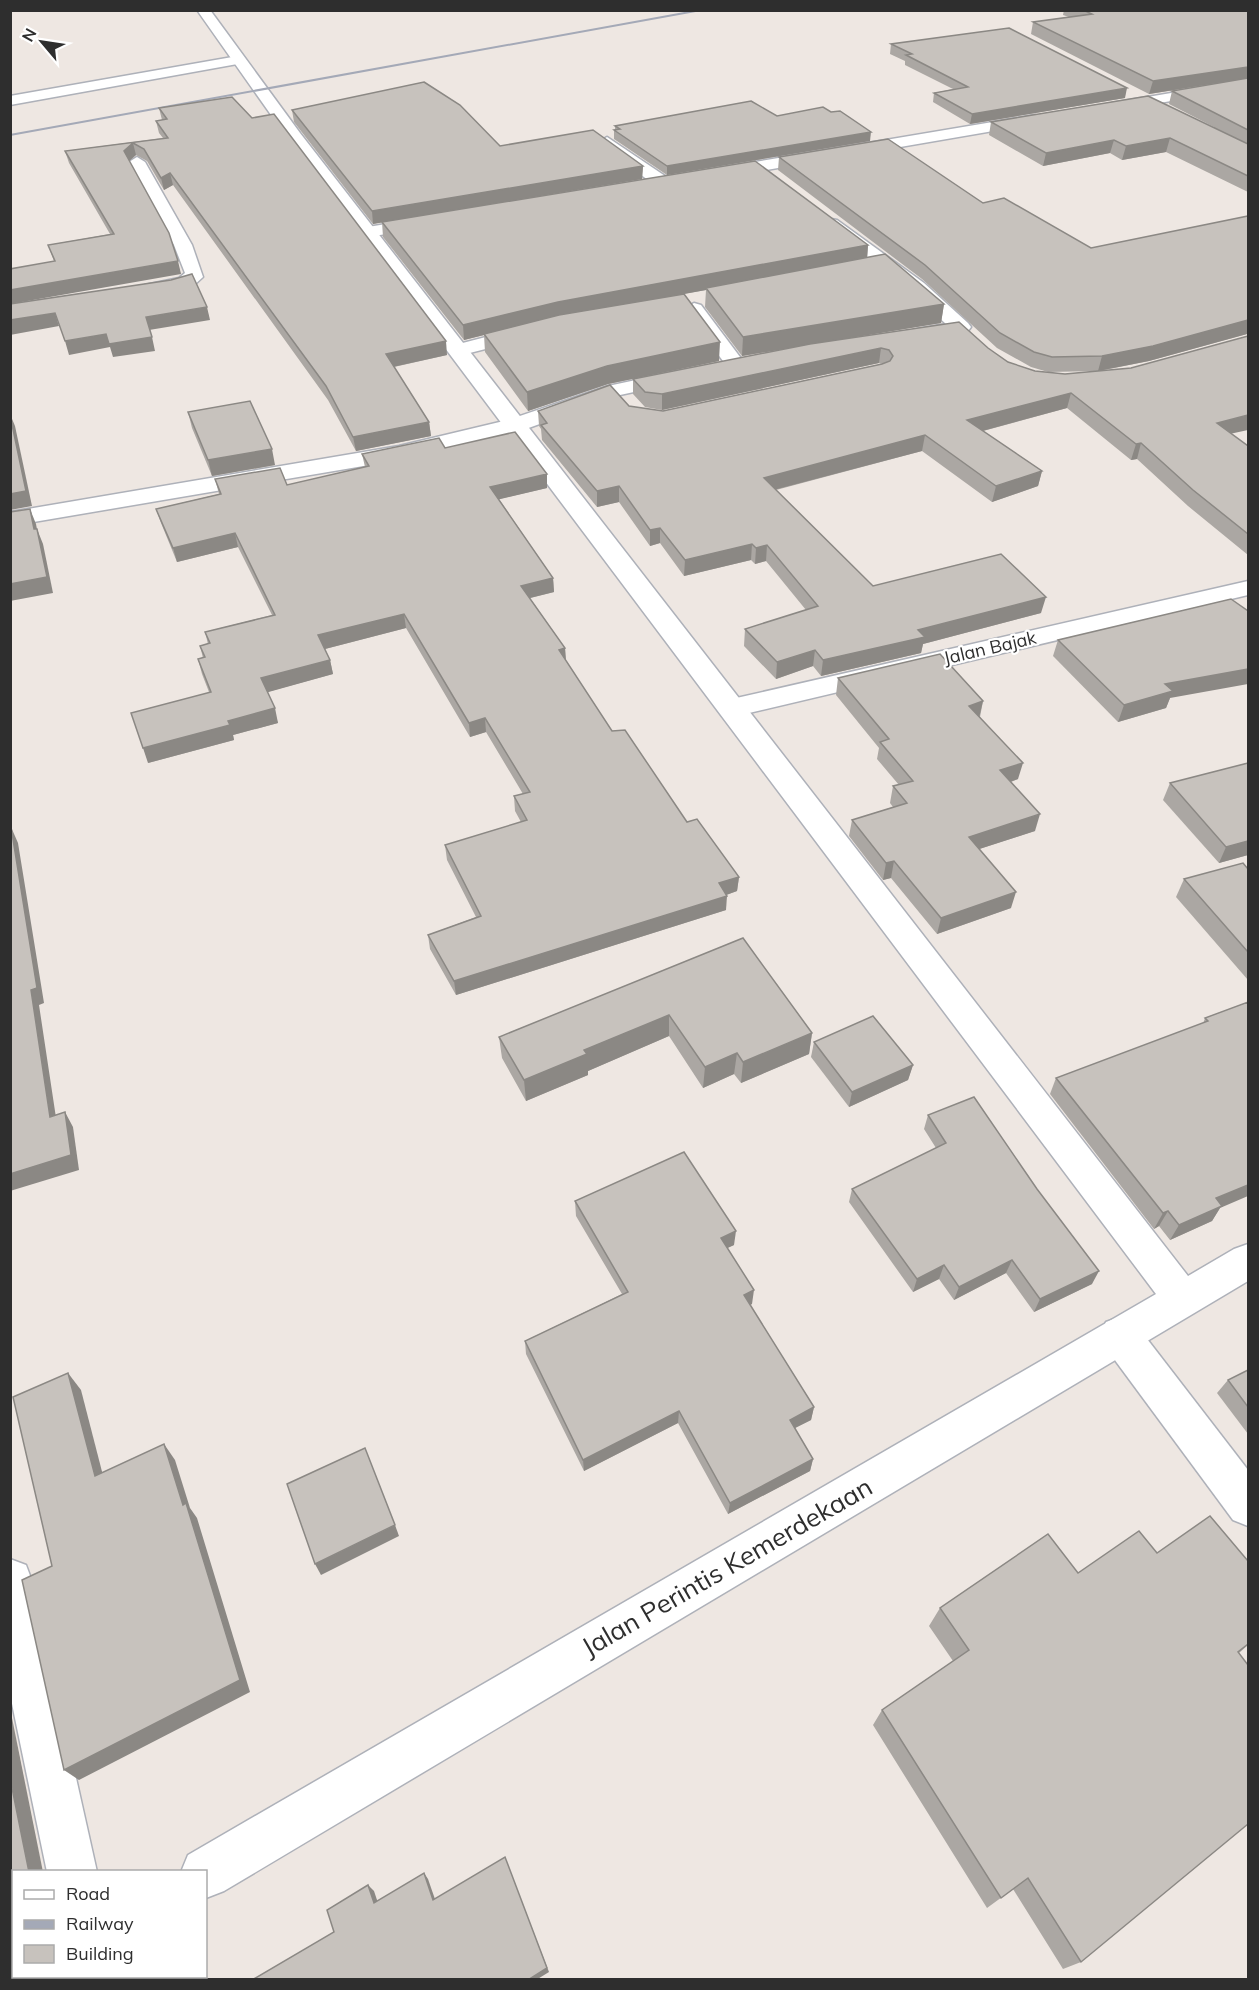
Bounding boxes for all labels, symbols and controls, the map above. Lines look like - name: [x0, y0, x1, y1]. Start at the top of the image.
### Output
- north arrow: [12, 12, 72, 72]
- text: N: [17, 25, 41, 45]
- street label: Jalan Bajak: [941, 626, 1039, 669]
- street label: Jalan Perintis Kemerdekaan: [575, 1470, 878, 1663]
- legend: [12, 1870, 207, 1978]
- text: Road: [66, 1882, 110, 1905]
- text: Railway: [66, 1912, 134, 1935]
- text: Building: [66, 1942, 134, 1965]

